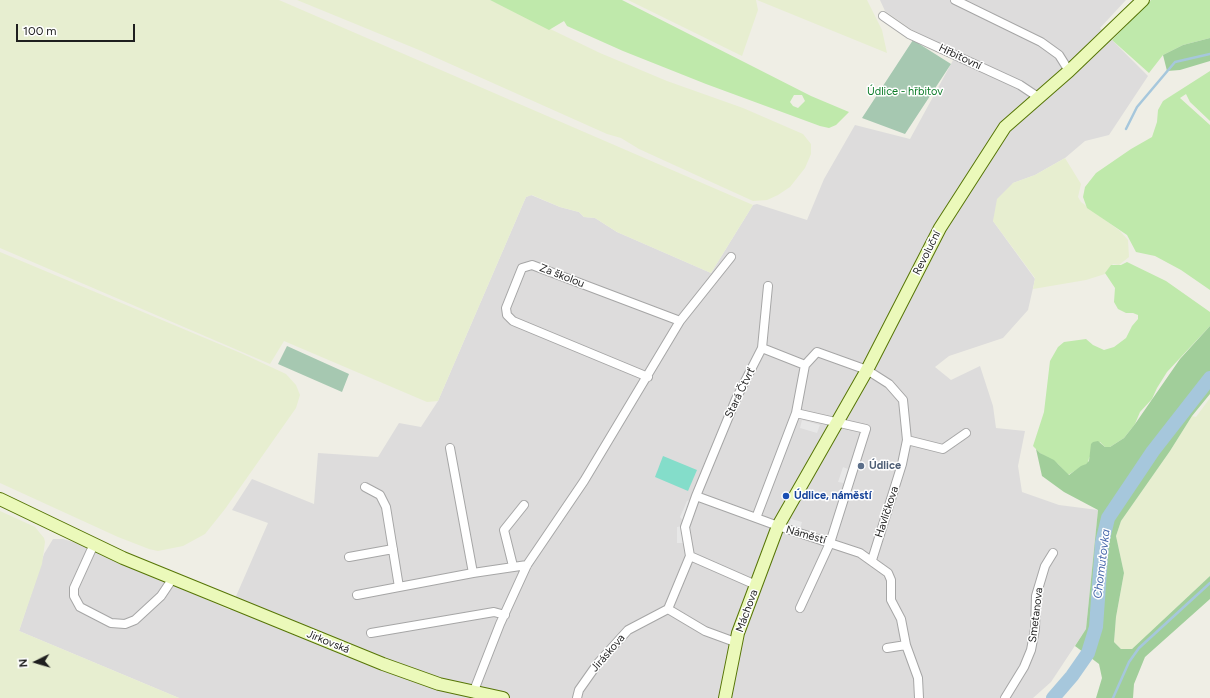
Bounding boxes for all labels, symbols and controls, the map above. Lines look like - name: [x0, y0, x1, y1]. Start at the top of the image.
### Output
- scale bar: [18, 16, 137, 42]
- text: 100 m: [23, 24, 57, 38]
- street label: Hřbitovní: [936, 41, 984, 73]
- park label: Údlice - hřbitov: [867, 85, 943, 99]
- street label: Revoluční: [910, 229, 944, 277]
- street label: Za školou: [538, 261, 586, 291]
- street label: Stará Čtvrť: [722, 366, 758, 420]
- place label: Údlice: [869, 459, 901, 473]
- marker: Údlice: [856, 461, 866, 471]
- street label: Havlíčkova: [873, 485, 901, 539]
- place label: Údlice, náměstí: [794, 489, 872, 503]
- marker: Údlice, náměstí: [781, 491, 791, 501]
- street label: Náměstí: [784, 523, 828, 547]
- water label: Chomutovka: [1091, 529, 1113, 599]
- street label: Smetanova: [1026, 587, 1046, 643]
- street label: Máchova: [733, 588, 761, 634]
- street label: Jirkovská: [305, 627, 351, 657]
- street label: Jiráskova: [588, 632, 628, 674]
- north arrow: [16, 642, 56, 682]
- text: N: [17, 658, 30, 668]

